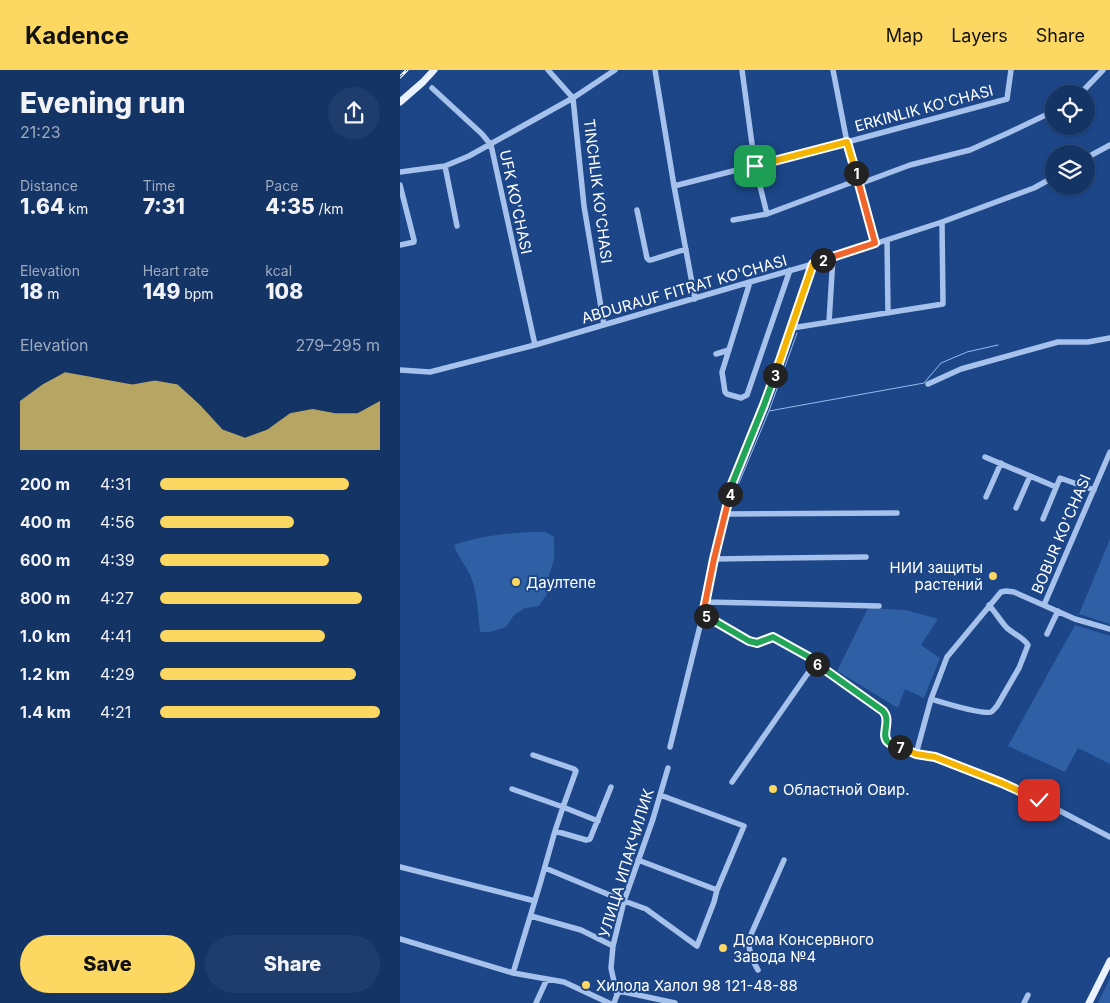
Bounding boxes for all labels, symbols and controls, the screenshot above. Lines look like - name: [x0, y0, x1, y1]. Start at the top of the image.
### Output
- text: Kadence: [25, 21, 129, 50]
- text: Map: [886, 25, 923, 46]
- text: Layers: [951, 25, 1008, 46]
- text: Share: [1036, 25, 1085, 46]
- street label: ERKINLIK KO'CHASI: [853, 80, 995, 136]
- map controls: [1045, 85, 1095, 195]
- button: locate: [1045, 85, 1095, 135]
- text: Evening run: [20, 86, 186, 120]
- button: share: [328, 87, 380, 139]
- street label: TINCHLIK KO'CHASI: [580, 118, 616, 264]
- text: 21:23: [20, 122, 61, 142]
- pin: [734, 145, 776, 187]
- button: layers: [1045, 145, 1095, 195]
- street label: UFK KO'CHASI: [496, 148, 536, 256]
- icon: arrive: [741, 152, 769, 180]
- pin: 1: [844, 160, 868, 186]
- text: 1: [853, 165, 860, 182]
- text: Distance: [20, 177, 78, 194]
- text: Time: [143, 177, 176, 194]
- text: Pace: [265, 177, 298, 194]
- text: 1.64: [20, 194, 64, 219]
- text: 7:31: [143, 194, 185, 219]
- text: 4:35: [265, 194, 315, 219]
- text: km: [64, 200, 88, 217]
- text: /km: [315, 200, 344, 217]
- pin: 2: [810, 248, 836, 272]
- street label: ABDURAUF FITRAT KO'CHASI: [579, 251, 789, 327]
- text: 2: [819, 252, 828, 269]
- text: Elevation: [20, 262, 80, 279]
- text: Heart rate: [143, 262, 209, 279]
- text: kcal: [265, 262, 292, 279]
- text: 18: [20, 279, 43, 304]
- text: 149: [143, 279, 180, 304]
- text: 108: [265, 279, 303, 304]
- text: m: [43, 285, 59, 302]
- text: bpm: [180, 285, 214, 302]
- text: Elevation: [20, 335, 89, 355]
- text: 279–295 m: [296, 335, 380, 355]
- pin: 3: [762, 362, 788, 388]
- text: 3: [771, 367, 780, 384]
- street label: BOBUR KO'CHASI: [1027, 471, 1095, 597]
- text: 200 m: [20, 474, 70, 494]
- text: 4:31: [100, 474, 131, 494]
- pin: 4: [718, 482, 742, 506]
- text: 4: [726, 486, 735, 503]
- text: 400 m: [20, 512, 71, 532]
- text: 4:56: [100, 512, 135, 532]
- text: 600 m: [20, 550, 70, 570]
- text: 4:39: [100, 550, 135, 570]
- place label: НИИ защиты растений: [890, 558, 983, 594]
- marker: НИИ защиты растений: [987, 570, 999, 582]
- place label: Даултепе: [526, 573, 596, 592]
- marker: Даултепе: [510, 576, 522, 588]
- text: 800 m: [20, 588, 70, 608]
- text: 4:27: [100, 588, 134, 608]
- pin: 5: [694, 604, 718, 628]
- text: 5: [702, 608, 711, 625]
- text: 1.0 km: [20, 626, 70, 646]
- text: 4:41: [100, 626, 131, 646]
- pin: 6: [804, 652, 830, 676]
- text: 6: [813, 656, 822, 673]
- text: 1.2 km: [20, 664, 70, 684]
- text: 4:29: [100, 664, 135, 684]
- text: 1.4 km: [20, 702, 71, 722]
- text: 4:21: [100, 702, 131, 722]
- pin: 7: [888, 734, 912, 760]
- text: 7: [896, 739, 905, 756]
- pin: [1018, 779, 1060, 821]
- place label: Областной Овир.: [783, 780, 909, 799]
- marker: Областной Овир.: [767, 783, 779, 795]
- street label: УЛИЦА ИПАКЧИЛИК: [594, 786, 658, 940]
- icon: check: [1025, 786, 1053, 814]
- place label: Дома Консервного Завода №4: [733, 930, 874, 966]
- button: Save: [20, 935, 195, 993]
- button: Share: [205, 935, 380, 993]
- marker: Дома Консервного Завода №4: [717, 942, 729, 954]
- place label: Хилола Халол 98 121-48-88: [596, 976, 798, 995]
- marker: Хилола Халол 98 121-48-88: [580, 979, 592, 991]

